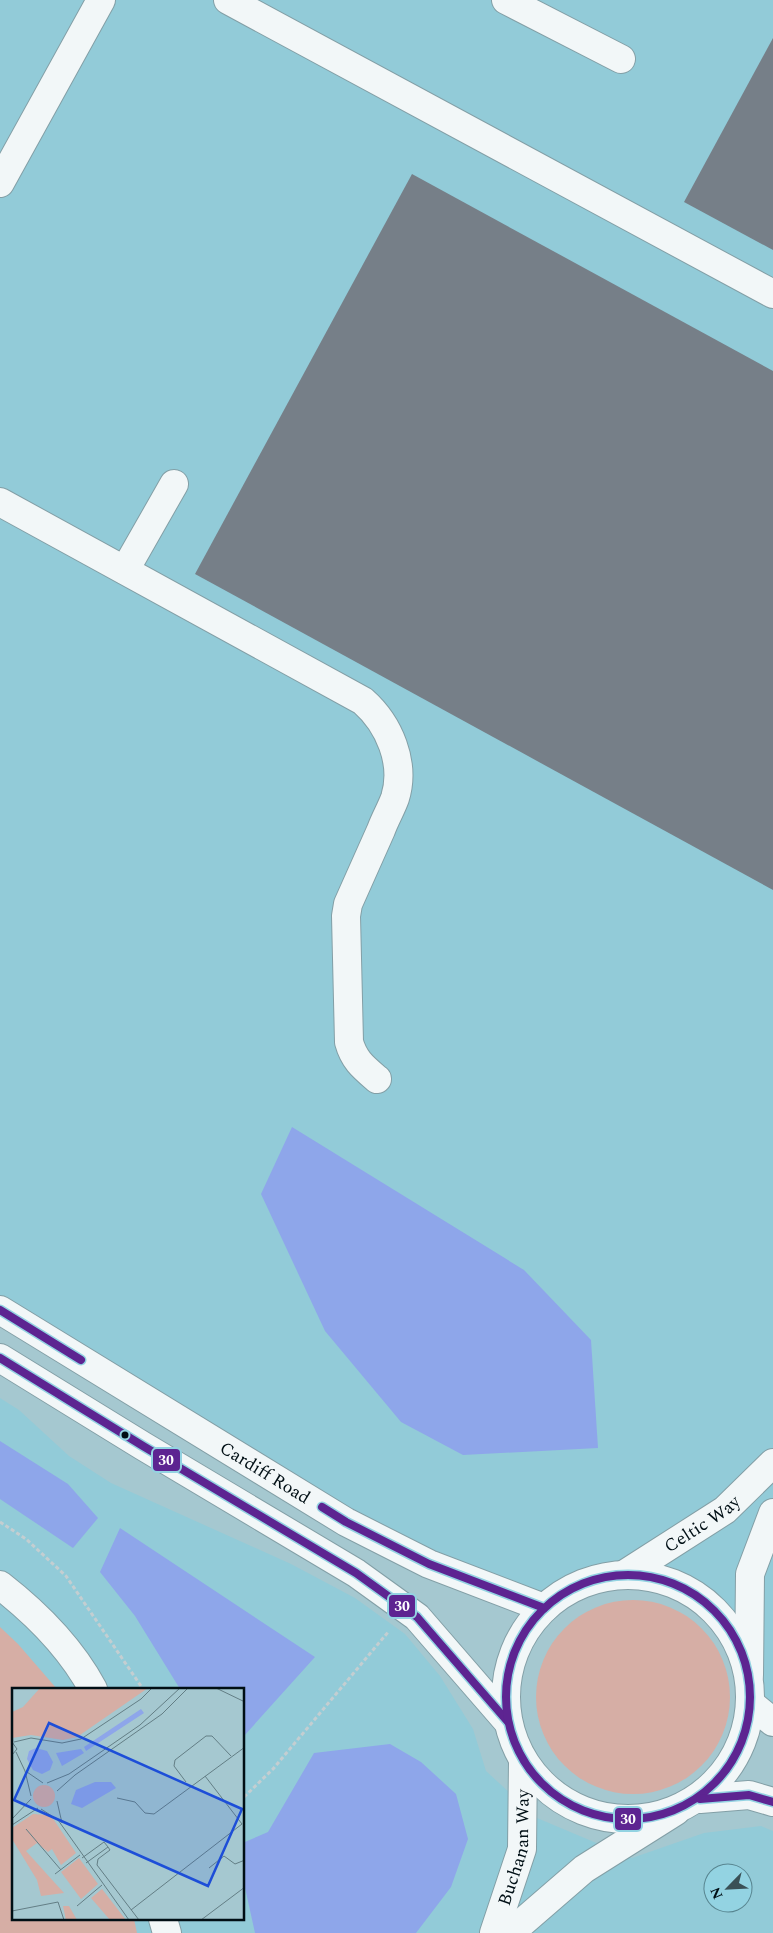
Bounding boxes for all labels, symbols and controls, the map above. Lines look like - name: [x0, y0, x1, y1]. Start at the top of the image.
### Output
- unlabelled marker: [120, 1430, 130, 1440]
- street label: Cardiff Road: [215, 1434, 316, 1511]
- line badge: 30: [152, 1448, 181, 1472]
- text: 30: [158, 1450, 174, 1471]
- street label: Celtic Way: [659, 1488, 747, 1559]
- line badge: 30: [388, 1594, 416, 1618]
- text: 30: [394, 1596, 410, 1617]
- inset map: [12, 1688, 245, 1920]
- street label: Buchanan Way: [491, 1788, 536, 1909]
- line badge: 30: [614, 1807, 642, 1831]
- text: 30: [620, 1809, 636, 1830]
- north arrow: [703, 1863, 753, 1913]
- text: N: [705, 1884, 728, 1903]

